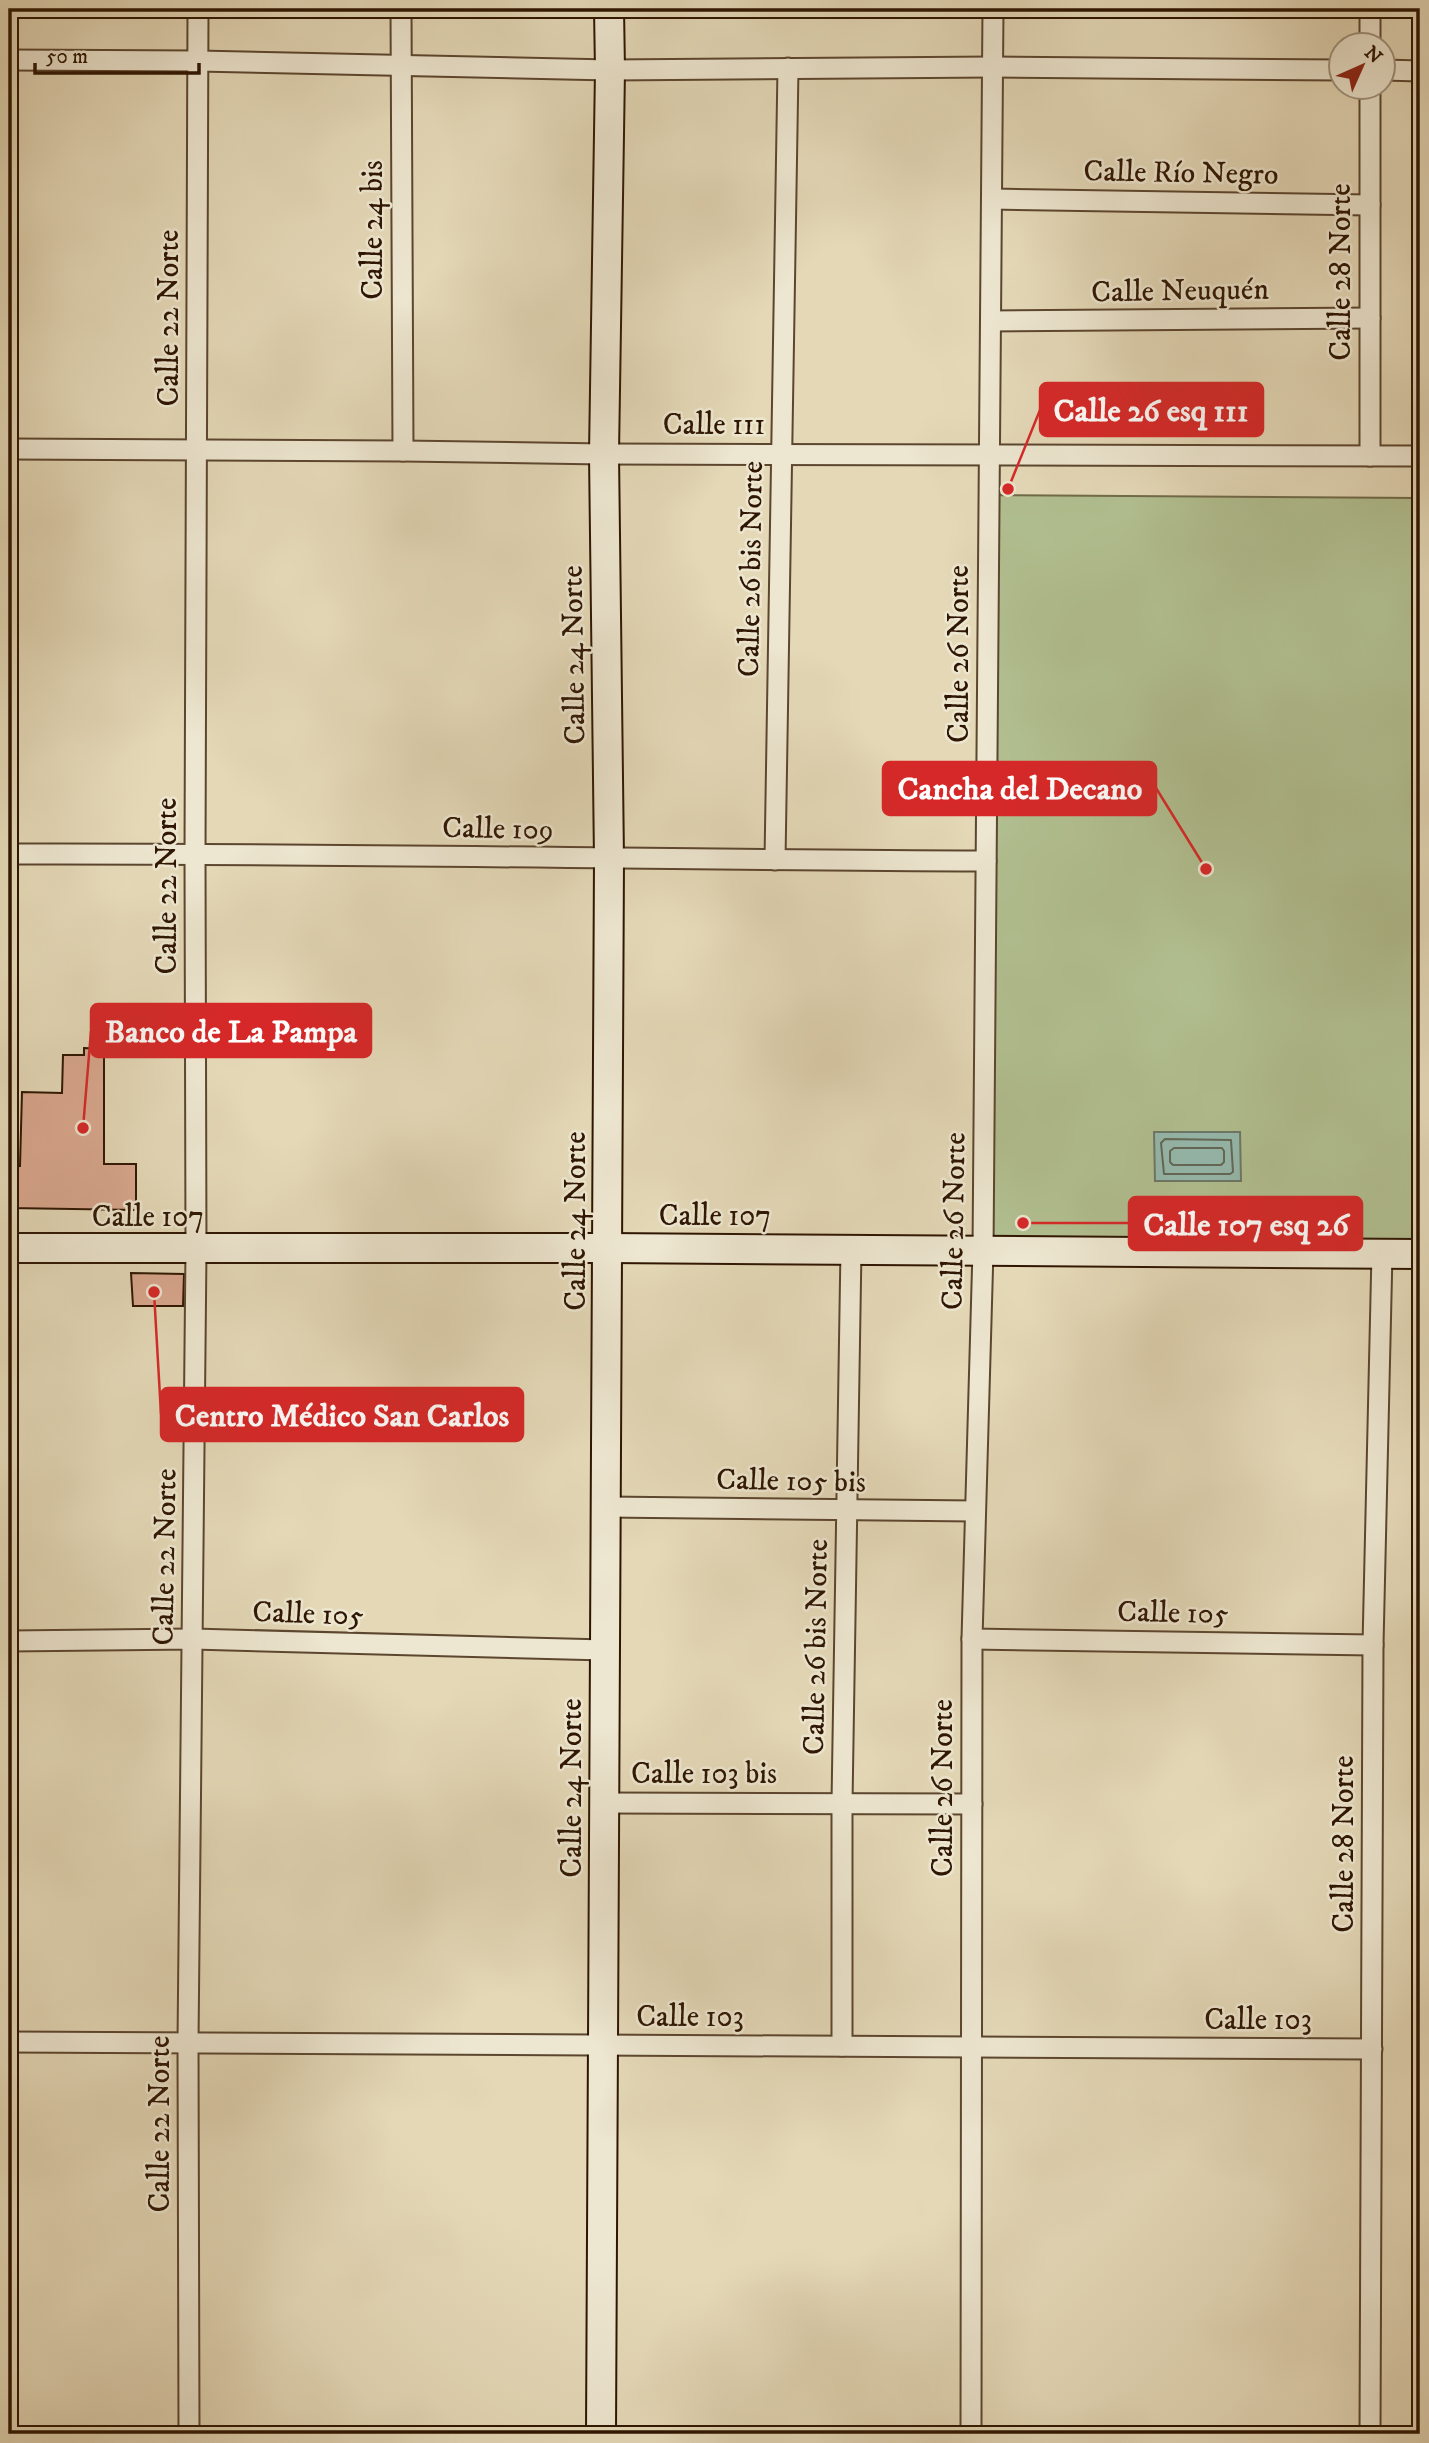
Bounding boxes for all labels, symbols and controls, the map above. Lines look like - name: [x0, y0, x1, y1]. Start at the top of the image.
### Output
- scale bar: [35, 32, 200, 76]
- north arrow: [1328, 32, 1398, 102]
- text: N: [1359, 41, 1387, 69]
- text: 50 m: [46, 44, 88, 70]
- street label: Calle Río Negro: [1083, 153, 1279, 194]
- street label: Calle 24 bis: [355, 160, 392, 300]
- street label: Calle 28 Norte: [1323, 183, 1360, 361]
- street label: Calle 22 Norte: [151, 229, 188, 407]
- street label: Calle Neuquén: [1091, 271, 1270, 312]
- callout: Calle 26 esq 111: [1040, 383, 1263, 436]
- text: Calle 26 esq 111: [1053, 392, 1249, 432]
- street label: Calle 111: [663, 407, 765, 444]
- street label: Calle 26 bis Norte: [731, 461, 772, 677]
- street label: Calle 24 Norte: [554, 565, 595, 745]
- street label: Calle 26 Norte: [941, 565, 978, 743]
- callout: Cancha del Decano: [883, 762, 1156, 815]
- text: Cancha del Decano: [898, 770, 1142, 810]
- street label: Calle 22 Norte: [149, 797, 186, 975]
- street label: Calle 109: [442, 810, 554, 849]
- callout: Banco de La Pampa: [91, 1004, 371, 1057]
- text: Banco de La Pampa: [105, 1013, 357, 1053]
- street label: Calle 24 Norte: [558, 1131, 595, 1311]
- street label: Calle 26 Norte: [934, 1132, 975, 1310]
- callout: Calle 107 esq 26: [1129, 1197, 1362, 1250]
- street label: Calle 107: [659, 1198, 771, 1235]
- street label: Calle 107: [92, 1199, 204, 1236]
- text: Calle 107 esq 26: [1143, 1206, 1351, 1246]
- callout: Centro Médico San Carlos: [161, 1388, 523, 1441]
- text: Centro Médico San Carlos: [175, 1397, 510, 1437]
- street label: Calle 105 bis: [716, 1462, 866, 1501]
- street label: Calle 22 Norte: [145, 1468, 186, 1646]
- street label: Calle 26 bis Norte: [796, 1539, 837, 1755]
- street label: Calle 105: [252, 1594, 364, 1635]
- street label: Calle 105: [1117, 1594, 1229, 1633]
- street label: Calle 24 Norte: [554, 1698, 591, 1878]
- street label: Calle 26 Norte: [925, 1699, 962, 1877]
- street label: Calle 28 Norte: [1326, 1755, 1363, 1933]
- street label: Calle 103 bis: [631, 1756, 777, 1793]
- street label: Calle 103: [636, 1999, 744, 2036]
- street label: Calle 103: [1204, 2002, 1312, 2039]
- street label: Calle 22 Norte: [142, 2035, 179, 2213]

